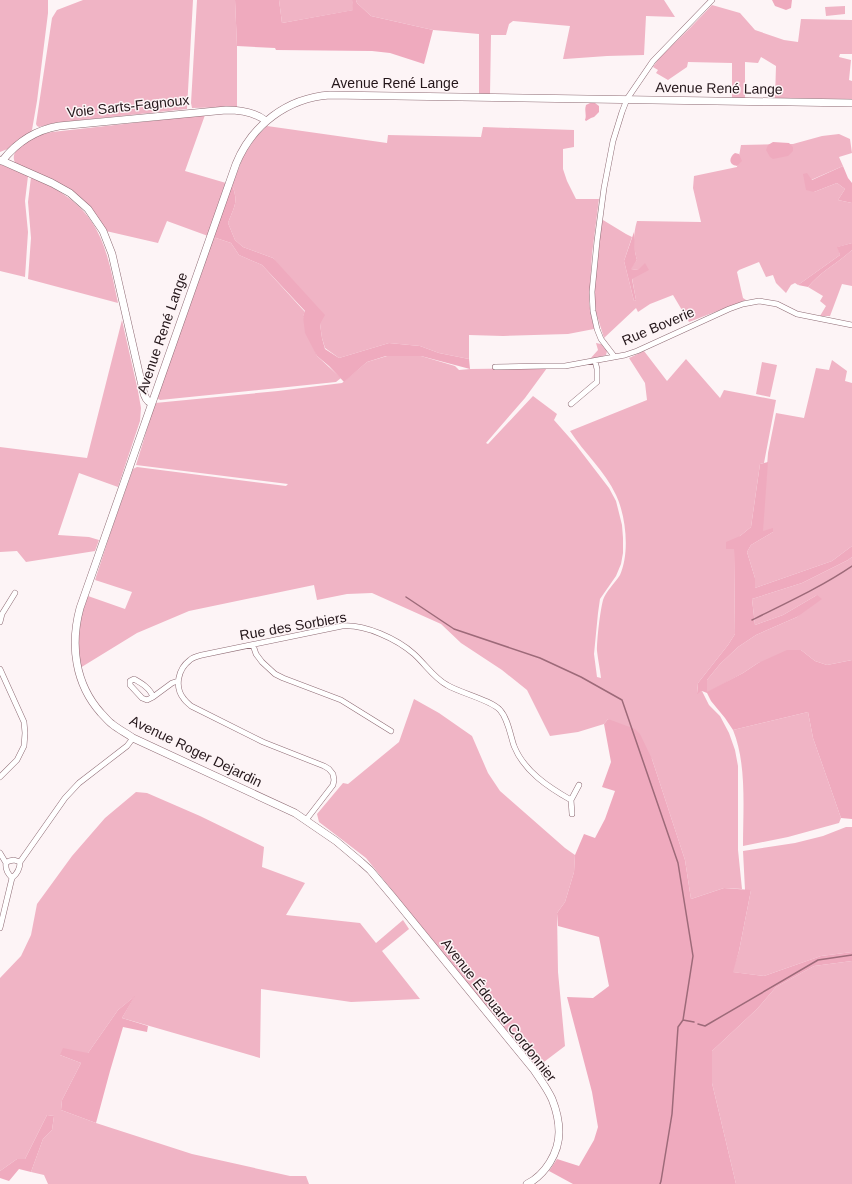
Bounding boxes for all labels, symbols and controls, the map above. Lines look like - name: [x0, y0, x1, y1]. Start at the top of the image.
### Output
- street label: Avenue René Lange: [331, 75, 459, 91]
- street label: Avenue René Lange: [655, 79, 783, 97]
- street label: Voie Sarts-Fagnoux: [66, 92, 190, 120]
- street label: Avenue René Lange: [134, 270, 190, 396]
- street label: Rue Boverie: [619, 304, 697, 348]
- street label: Rue des Sorbiers: [238, 609, 348, 643]
- street label: Avenue Roger Dejardin: [127, 712, 265, 790]
- street label: Avenue Édouard Cordonnier: [438, 935, 560, 1085]

